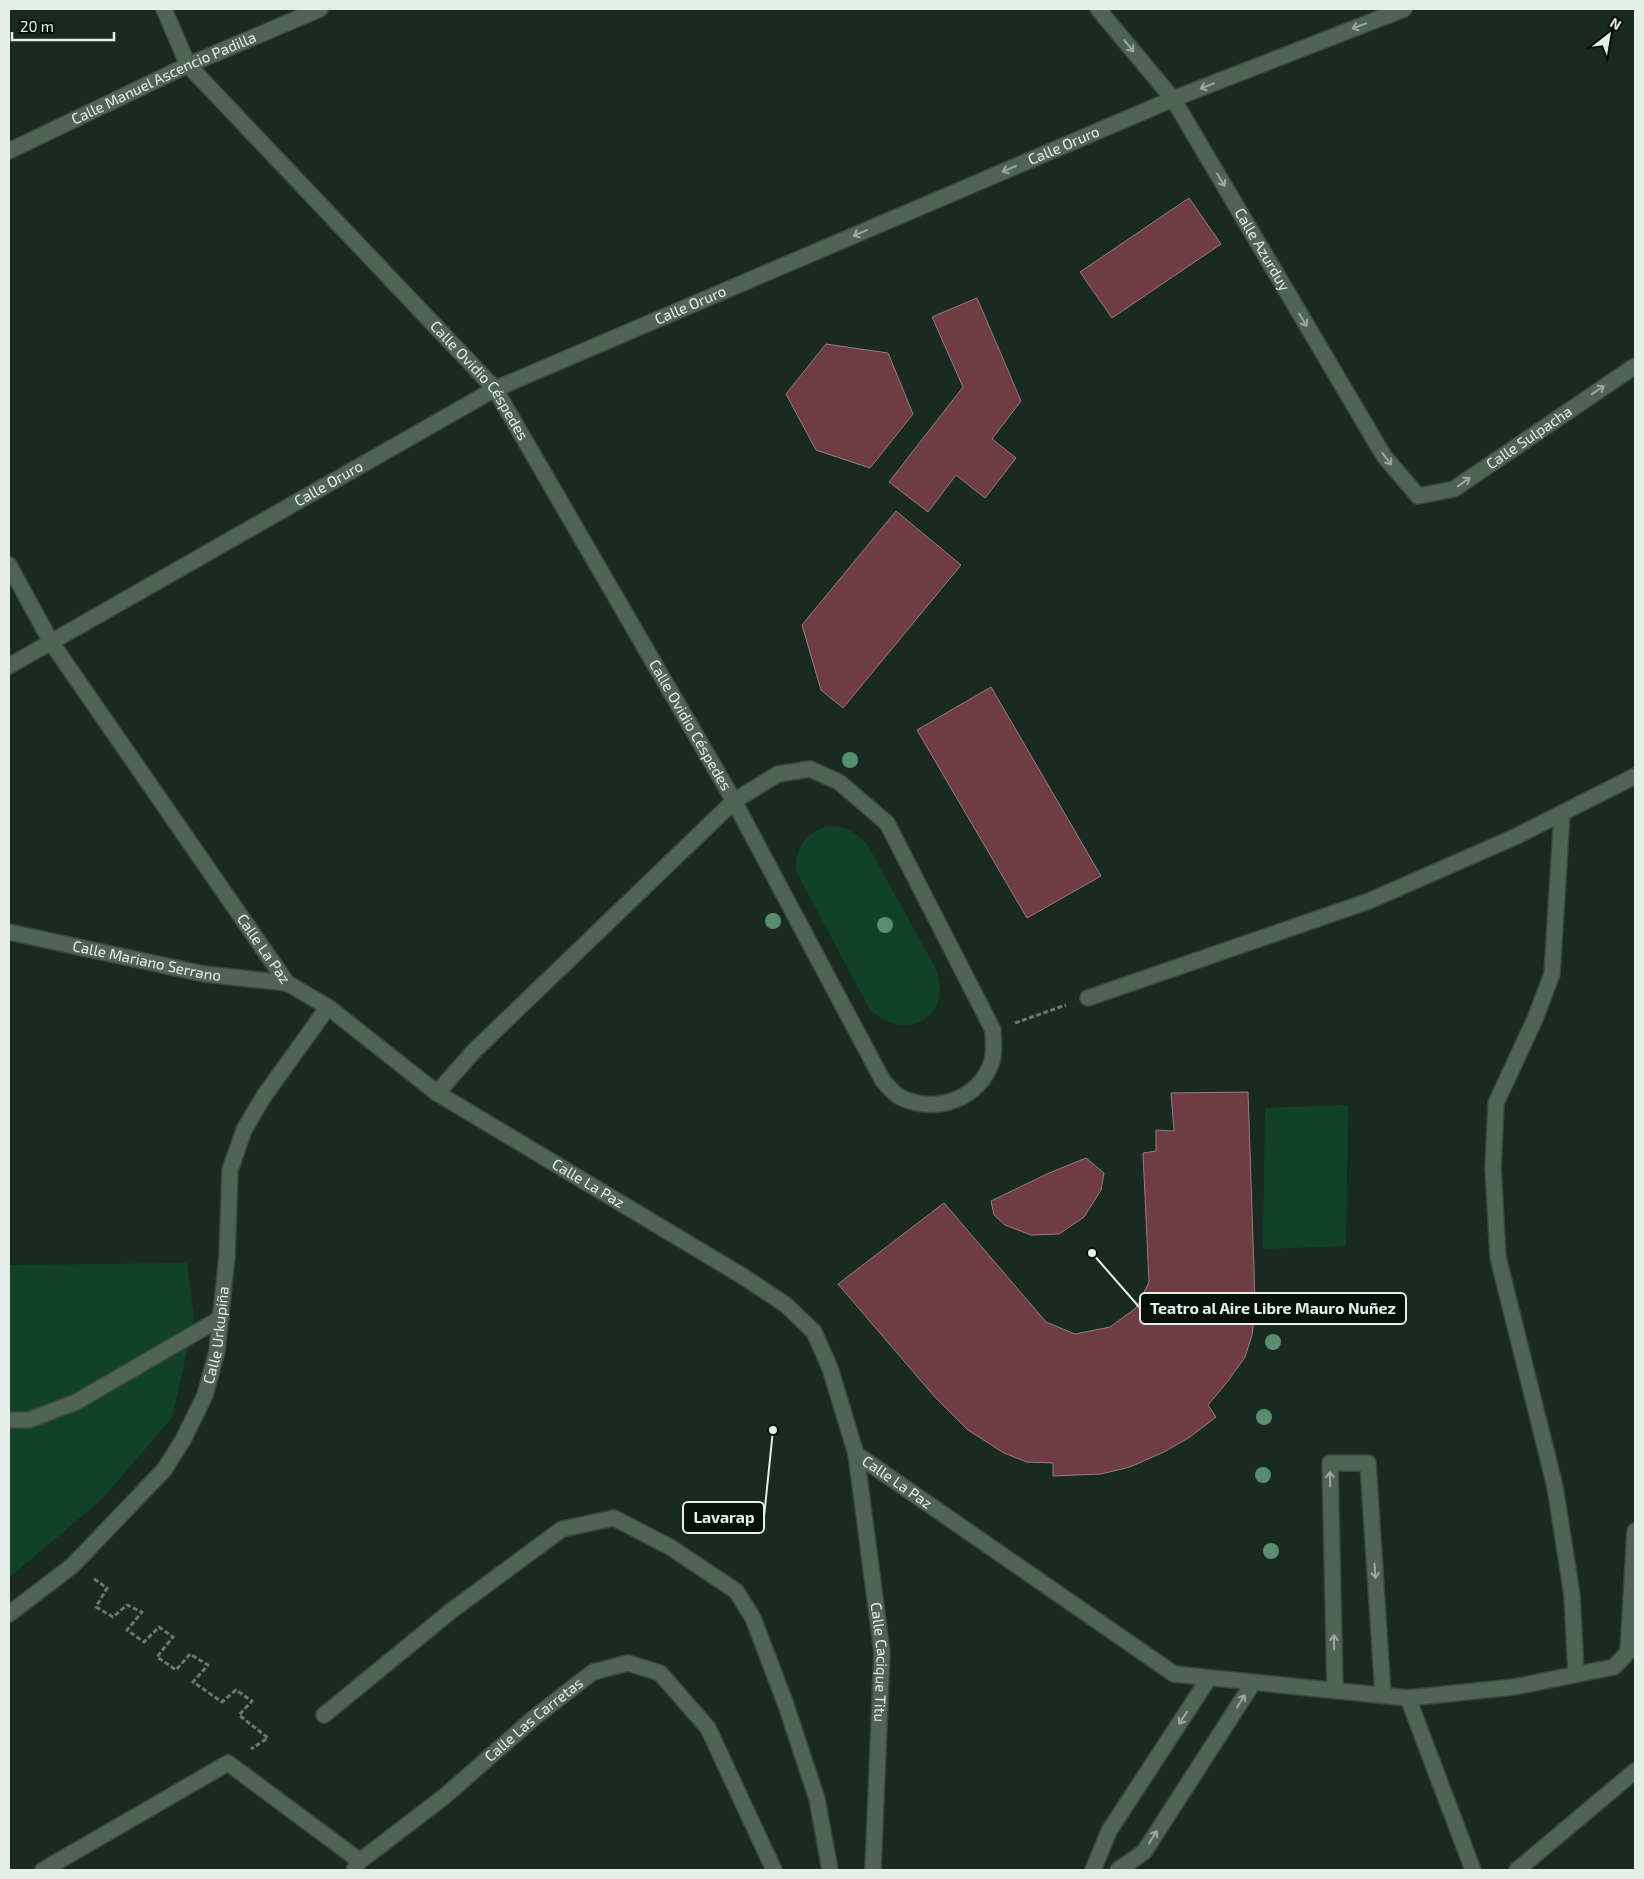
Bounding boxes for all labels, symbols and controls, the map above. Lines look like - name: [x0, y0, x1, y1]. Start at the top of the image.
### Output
- scale bar: [12, 10, 115, 42]
- north arrow: [1584, 10, 1634, 60]
- text: N: [1607, 14, 1625, 33]
- text: 20 m: [20, 17, 54, 35]
- one-way arrow: [1351, 23, 1366, 32]
- street label: Calle Manuel Ascencio Padilla: [68, 27, 258, 128]
- one-way arrow: [1124, 40, 1135, 53]
- one-way arrow: [1200, 82, 1215, 91]
- street label: Calle Oruro: [1025, 122, 1102, 168]
- one-way arrow: [1002, 165, 1017, 175]
- one-way arrow: [1216, 173, 1226, 187]
- street label: Calle Azurduy: [1231, 204, 1294, 294]
- one-way arrow: [853, 229, 868, 239]
- street label: Calle Oruro: [652, 281, 729, 328]
- one-way arrow: [1299, 313, 1309, 327]
- street label: Calle Ovidio Céspedes: [427, 316, 533, 443]
- one-way arrow: [1591, 385, 1605, 395]
- street label: Calle Sulpacha: [1482, 402, 1575, 473]
- one-way arrow: [1382, 452, 1393, 465]
- street label: Calle Oruro: [291, 456, 366, 510]
- one-way arrow: [1457, 477, 1471, 487]
- street label: Calle Ovidio Céspedes: [646, 656, 736, 793]
- street label: Calle La Paz: [234, 910, 295, 987]
- street label: Calle Mariano Serrano: [71, 936, 222, 984]
- street label: Calle La Paz: [549, 1154, 628, 1211]
- street label: Calle Urkupiña: [198, 1285, 232, 1386]
- callout: Teatro al Aire Libre Mauro Nuñez: [1140, 1293, 1406, 1324]
- text: Teatro al Aire Libre Mauro Nuñez: [1150, 1298, 1396, 1317]
- street label: Calle La Paz: [859, 1451, 936, 1512]
- one-way arrow: [1325, 1471, 1335, 1488]
- callout: Lavarap: [683, 1502, 764, 1533]
- text: Lavarap: [693, 1507, 755, 1526]
- one-way arrow: [1371, 1562, 1380, 1578]
- street label: Calle Cacique Titu: [868, 1601, 892, 1722]
- one-way arrow: [1329, 1634, 1339, 1650]
- street label: Calle Las Carretas: [480, 1673, 586, 1765]
- one-way arrow: [1237, 1694, 1247, 1708]
- one-way arrow: [1177, 1711, 1187, 1725]
- one-way arrow: [1149, 1831, 1159, 1845]

